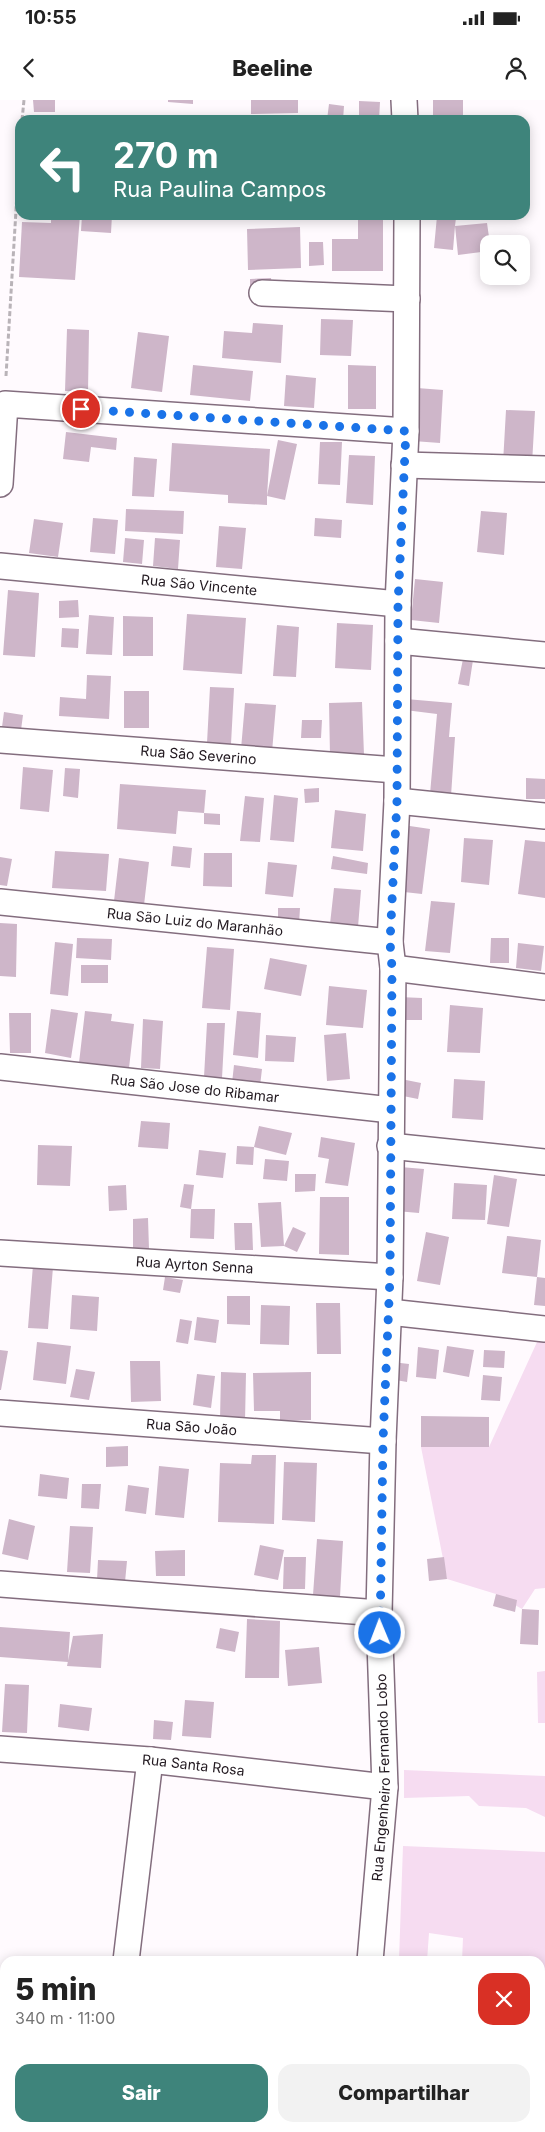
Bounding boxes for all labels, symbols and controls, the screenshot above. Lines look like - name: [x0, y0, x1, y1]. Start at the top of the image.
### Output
- text: 10:55: [25, 6, 77, 29]
- icon: back: [15, 54, 43, 82]
- icon: person: [502, 54, 530, 82]
- text: Beeline: [232, 55, 313, 81]
- text: 270 m: [113, 134, 219, 176]
- icon: left: [30, 135, 95, 200]
- text: Rua Paulina Campos: [113, 176, 326, 202]
- map controls: [480, 235, 530, 285]
- button: search: [480, 235, 530, 285]
- pin: [60, 388, 102, 430]
- icon: arrive: [67, 395, 95, 423]
- street label: Rua São Vincente: [140, 571, 258, 599]
- street label: Rua São Severino: [140, 742, 257, 767]
- street label: Rua São Luiz do Maranhão: [106, 904, 284, 939]
- street label: Rua São Jose do Ribamar: [110, 1070, 280, 1106]
- street label: Rua Ayrton Senna: [135, 1252, 254, 1277]
- street label: Rua São João: [145, 1415, 238, 1438]
- position arrow: [353, 1606, 405, 1658]
- street label: Rua Engenheiro Fernando Lobo: [368, 1673, 393, 1882]
- street label: Rua Santa Rosa: [141, 1750, 246, 1779]
- text: 5 min: [15, 1971, 97, 2007]
- button: close: [478, 1973, 530, 2025]
- text: 340 m · 11:00: [15, 2008, 115, 2028]
- button: Sair: [15, 2064, 268, 2122]
- button: Compartilhar: [278, 2064, 530, 2122]

